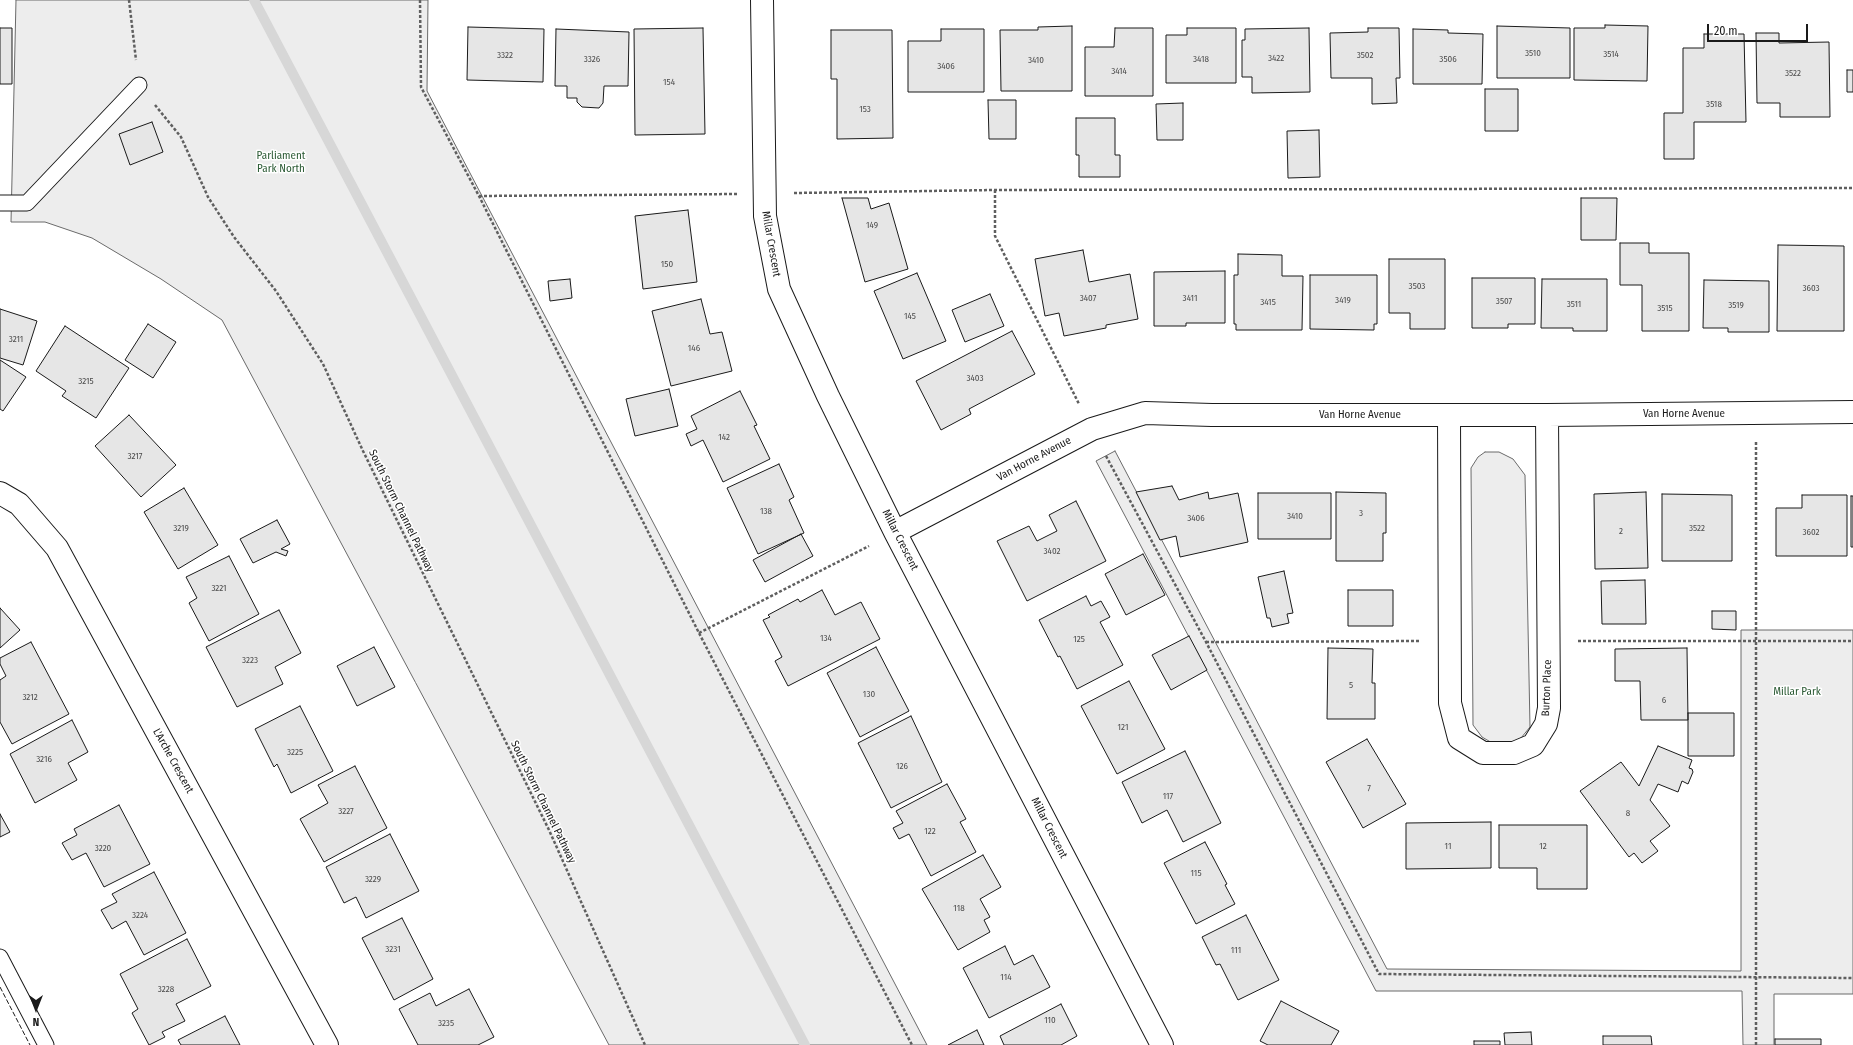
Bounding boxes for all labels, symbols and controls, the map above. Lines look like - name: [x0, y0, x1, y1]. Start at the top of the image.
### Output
- scale bar: [1709, 16, 1810, 42]
- text: 20 m: [1714, 24, 1738, 38]
- house number: 3510: [1525, 48, 1541, 58]
- house number: 3514: [1603, 49, 1619, 59]
- house number: 3322: [497, 50, 513, 60]
- house number: 3502: [1357, 50, 1373, 60]
- house number: 3422: [1268, 53, 1284, 63]
- house number: 3326: [584, 54, 600, 64]
- house number: 3418: [1193, 54, 1209, 64]
- house number: 3506: [1439, 54, 1457, 64]
- house number: 3410: [1028, 55, 1044, 65]
- house number: 3406: [937, 61, 955, 71]
- house number: 3414: [1111, 66, 1127, 76]
- house number: 3522: [1785, 68, 1801, 78]
- house number: 154: [663, 77, 675, 87]
- house number: 3518: [1706, 99, 1722, 109]
- house number: 153: [859, 104, 871, 114]
- park label: Parliament Park North: [257, 149, 305, 175]
- street label: Millar Crescent: [759, 210, 783, 278]
- house number: 149: [866, 220, 878, 230]
- house number: 150: [661, 259, 673, 269]
- house number: 3503: [1409, 281, 1425, 291]
- house number: 3603: [1802, 283, 1820, 293]
- house number: 3407: [1080, 293, 1096, 303]
- house number: 3411: [1183, 293, 1197, 303]
- house number: 3419: [1335, 295, 1351, 305]
- house number: 3507: [1496, 296, 1512, 306]
- house number: 3415: [1260, 297, 1276, 307]
- house number: 3511: [1567, 299, 1581, 309]
- house number: 3519: [1728, 300, 1744, 310]
- house number: 3515: [1657, 303, 1673, 313]
- house number: 145: [904, 311, 916, 321]
- house number: 3211: [9, 334, 23, 344]
- house number: 146: [688, 343, 700, 353]
- house number: 3403: [966, 373, 984, 383]
- house number: 3215: [78, 376, 94, 386]
- street label: Van Horne Avenue: [1643, 407, 1725, 421]
- street label: Van Horne Avenue: [1319, 408, 1401, 422]
- house number: 142: [718, 432, 730, 442]
- street label: Van Horne Avenue: [995, 434, 1073, 484]
- street label: South Storm Channel Pathway: [366, 447, 436, 575]
- house number: 3217: [128, 451, 142, 461]
- house number: 138: [760, 506, 772, 516]
- street label: Millar Crescent: [879, 507, 921, 573]
- house number: 3: [1359, 508, 1363, 518]
- house number: 3410: [1287, 511, 1303, 521]
- house number: 3406: [1187, 513, 1205, 523]
- house number: 3219: [173, 523, 189, 533]
- house number: 3522: [1689, 523, 1705, 533]
- house number: 2: [1619, 526, 1623, 536]
- house number: 3602: [1802, 527, 1820, 537]
- house number: 3402: [1044, 546, 1060, 556]
- house number: 3221: [211, 583, 227, 593]
- house number: 134: [820, 633, 832, 643]
- house number: 125: [1073, 634, 1085, 644]
- house number: 3223: [242, 655, 258, 665]
- street label: Burton Place: [1539, 659, 1555, 717]
- house number: 5: [1349, 680, 1353, 690]
- park label: Millar Park: [1773, 685, 1821, 699]
- house number: 130: [863, 689, 875, 699]
- house number: 3212: [22, 692, 38, 702]
- house number: 6: [1662, 695, 1666, 705]
- house number: 121: [1118, 722, 1128, 732]
- street label: L'Arche Crescent: [150, 726, 196, 796]
- street label: South Storm Channel Pathway: [508, 738, 578, 866]
- house number: 3225: [287, 747, 303, 757]
- house number: 3216: [36, 754, 52, 764]
- house number: 126: [896, 761, 908, 771]
- house number: 7: [1367, 783, 1371, 793]
- house number: 117: [1163, 791, 1173, 801]
- street label: Millar Crescent: [1028, 795, 1070, 861]
- house number: 3227: [338, 806, 354, 816]
- house number: 8: [1626, 808, 1630, 818]
- house number: 122: [924, 826, 936, 836]
- house number: 11: [1445, 841, 1451, 851]
- house number: 12: [1539, 841, 1547, 851]
- house number: 3220: [95, 843, 111, 853]
- house number: 115: [1190, 868, 1202, 878]
- house number: 3229: [365, 874, 381, 884]
- house number: 118: [953, 903, 965, 913]
- house number: 3224: [132, 910, 148, 920]
- house number: 3231: [385, 944, 401, 954]
- house number: 111: [1231, 945, 1241, 955]
- house number: 114: [1000, 972, 1012, 982]
- house number: 3228: [158, 984, 174, 994]
- north arrow: [16, 989, 56, 1029]
- text: N: [33, 1015, 39, 1028]
- house number: 110: [1044, 1015, 1056, 1025]
- house number: 3235: [438, 1018, 454, 1028]

